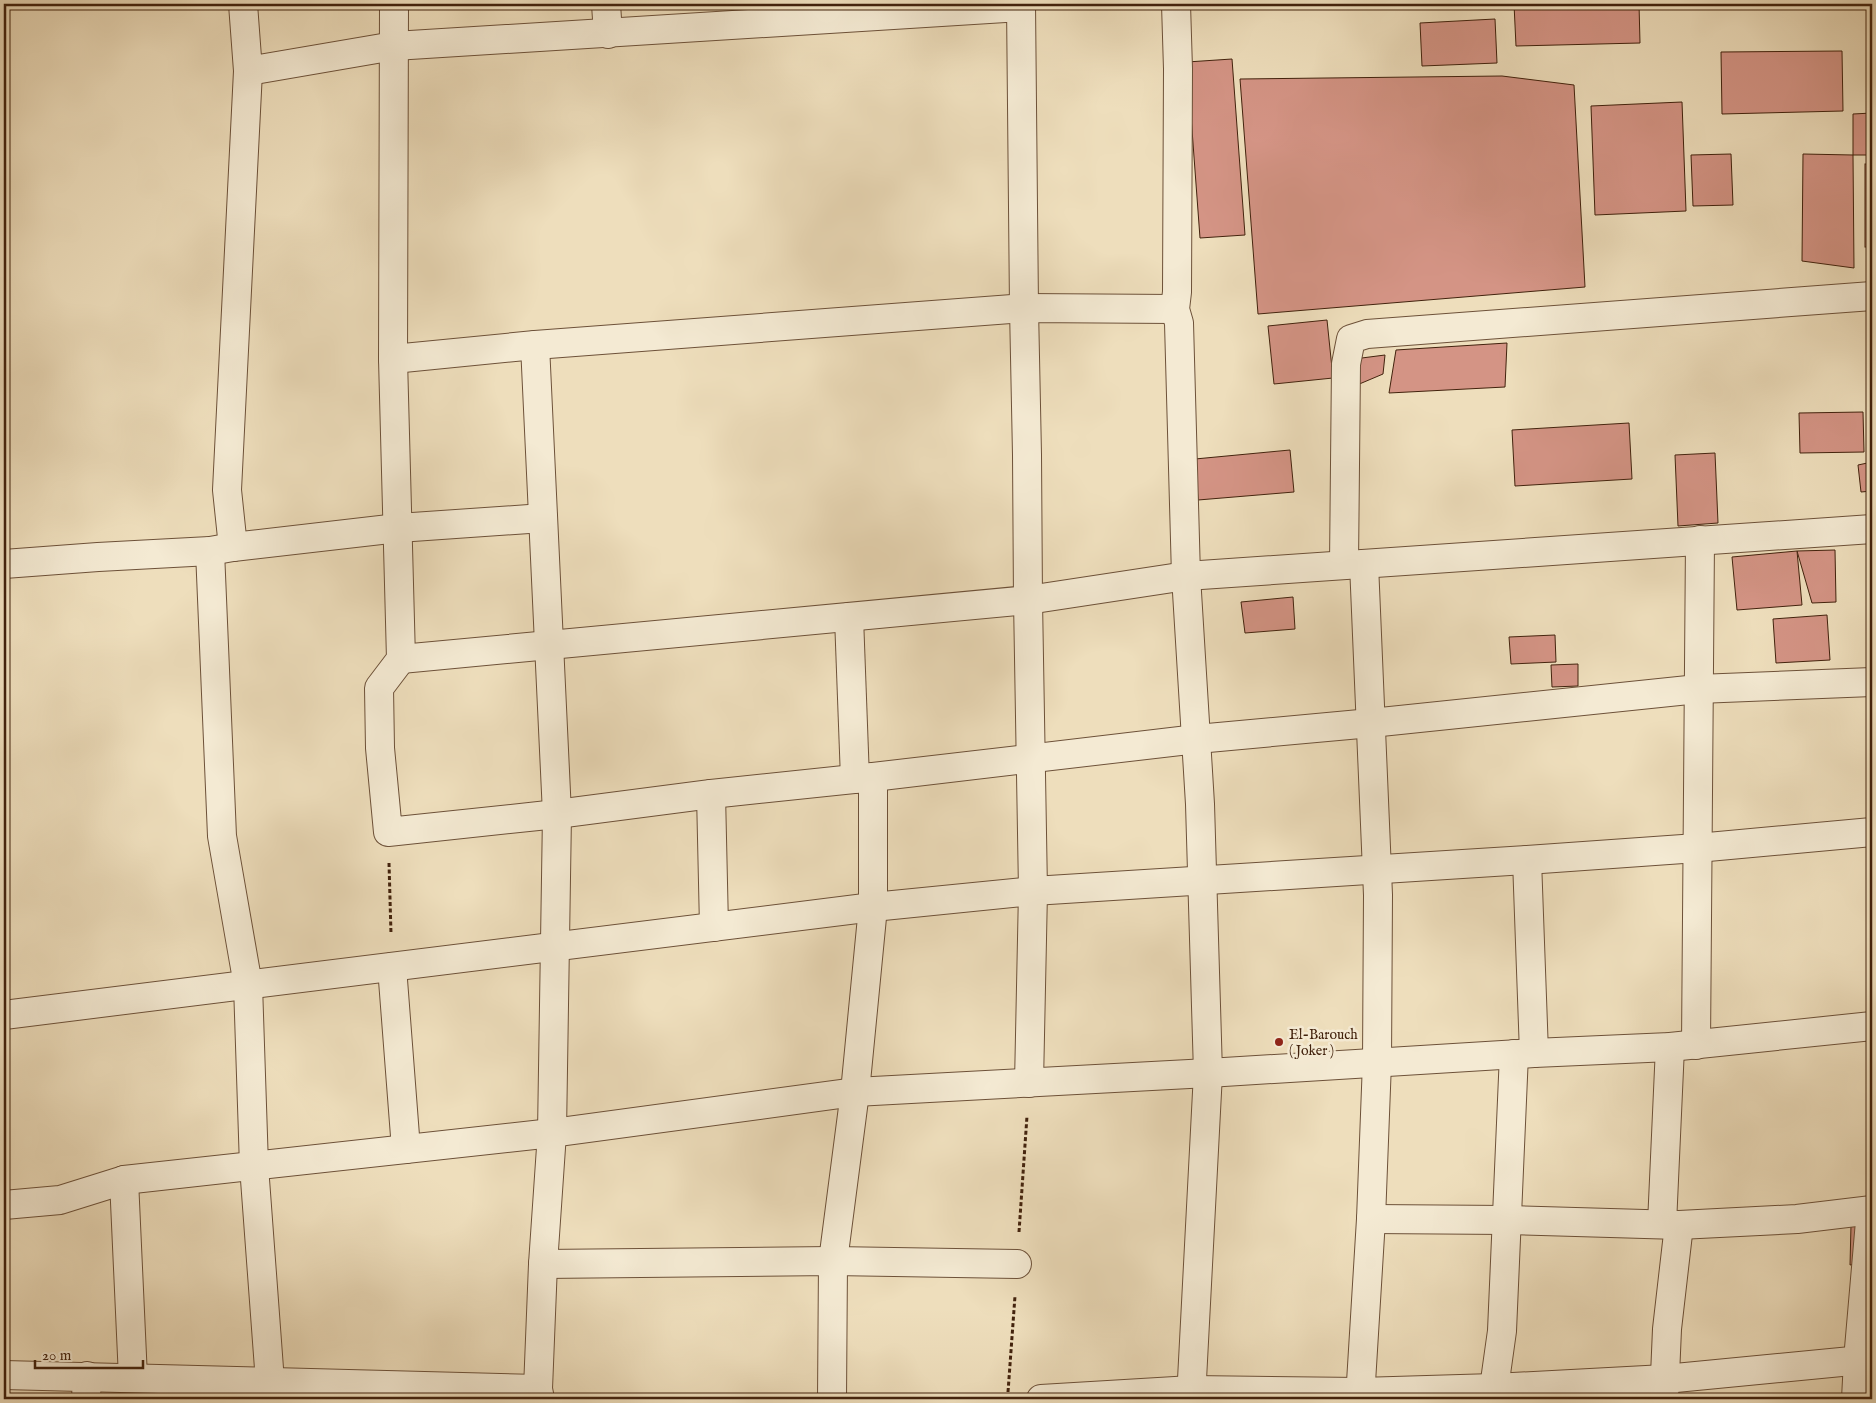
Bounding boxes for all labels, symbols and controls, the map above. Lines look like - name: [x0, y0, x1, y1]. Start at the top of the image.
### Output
- place label: El-Barouch ( Joker ): [1289, 1026, 1358, 1060]
- marker: El-Barouch ( Joker ): [1273, 1036, 1285, 1048]
- scale bar: [35, 1338, 142, 1370]
- text: 20 m: [42, 1346, 72, 1365]

